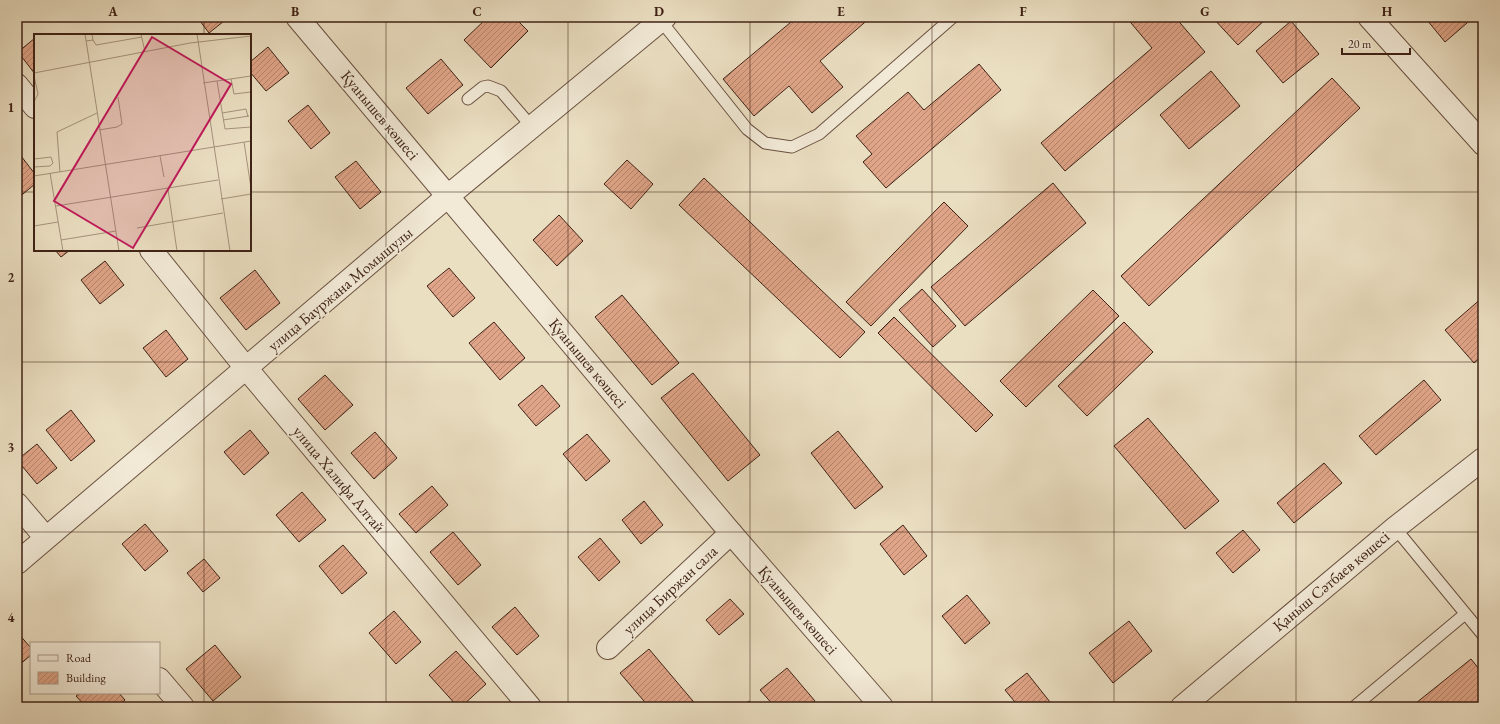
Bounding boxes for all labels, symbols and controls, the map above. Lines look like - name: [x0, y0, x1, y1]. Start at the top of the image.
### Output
- text: A: [107, 3, 118, 20]
- text: B: [291, 3, 299, 20]
- text: C: [472, 3, 482, 20]
- text: D: [654, 3, 664, 20]
- text: E: [837, 3, 845, 20]
- text: F: [1019, 3, 1027, 20]
- text: G: [1200, 3, 1210, 20]
- text: H: [1382, 3, 1393, 20]
- scale bar: [1342, 30, 1410, 56]
- inset map: [34, 34, 251, 251]
- text: 20 m: [1348, 36, 1372, 52]
- street label: Қуанышев көшесі: [336, 66, 424, 164]
- text: 1: [8, 99, 15, 116]
- street label: улица Бауржана Момышулы: [263, 222, 417, 356]
- text: 2: [8, 269, 15, 286]
- street label: Қуанышев көшесі: [544, 314, 632, 412]
- street label: улица Халифа Алтай: [288, 421, 390, 537]
- text: 3: [8, 439, 15, 456]
- street label: Қаныш Сәтбаев көшесі: [1268, 526, 1394, 636]
- street label: улица Биржан сала: [618, 540, 722, 639]
- street label: Қуанышев көшесі: [754, 561, 842, 659]
- text: 4: [8, 609, 15, 626]
- legend: [30, 642, 160, 694]
- text: Road: [66, 650, 92, 666]
- text: Building: [66, 670, 107, 686]

